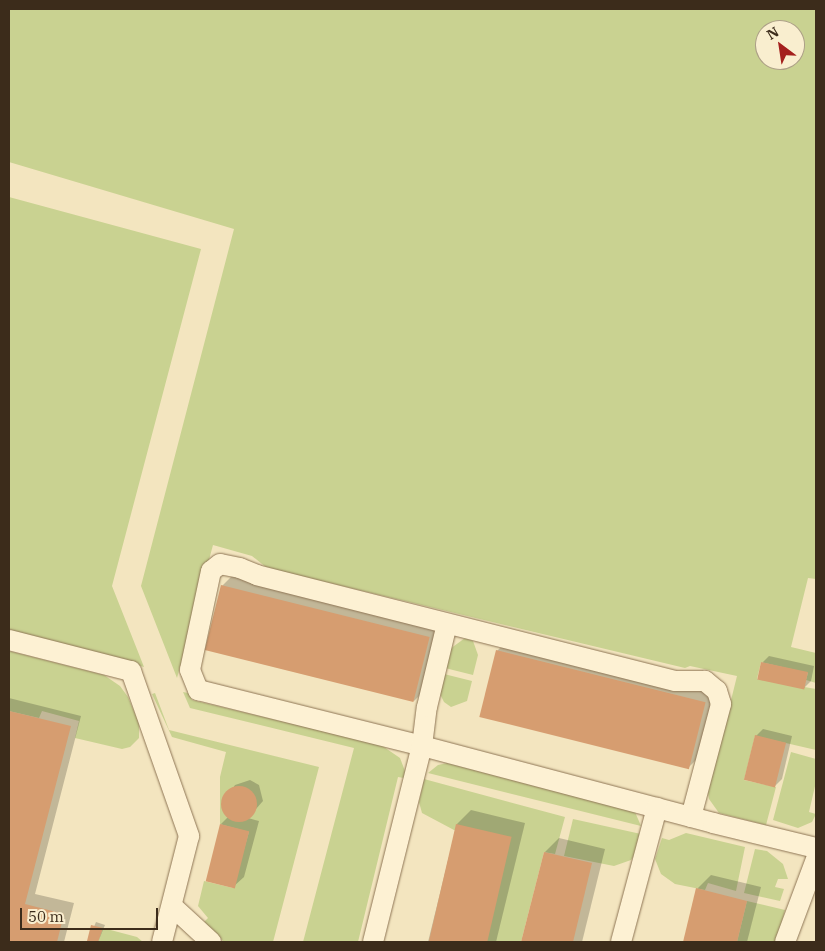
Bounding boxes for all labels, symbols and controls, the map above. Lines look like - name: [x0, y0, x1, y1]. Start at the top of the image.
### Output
- north arrow: [755, 20, 805, 70]
- text: N: [763, 22, 782, 44]
- scale bar: [22, 898, 160, 930]
- text: 50 m: [28, 907, 64, 926]

